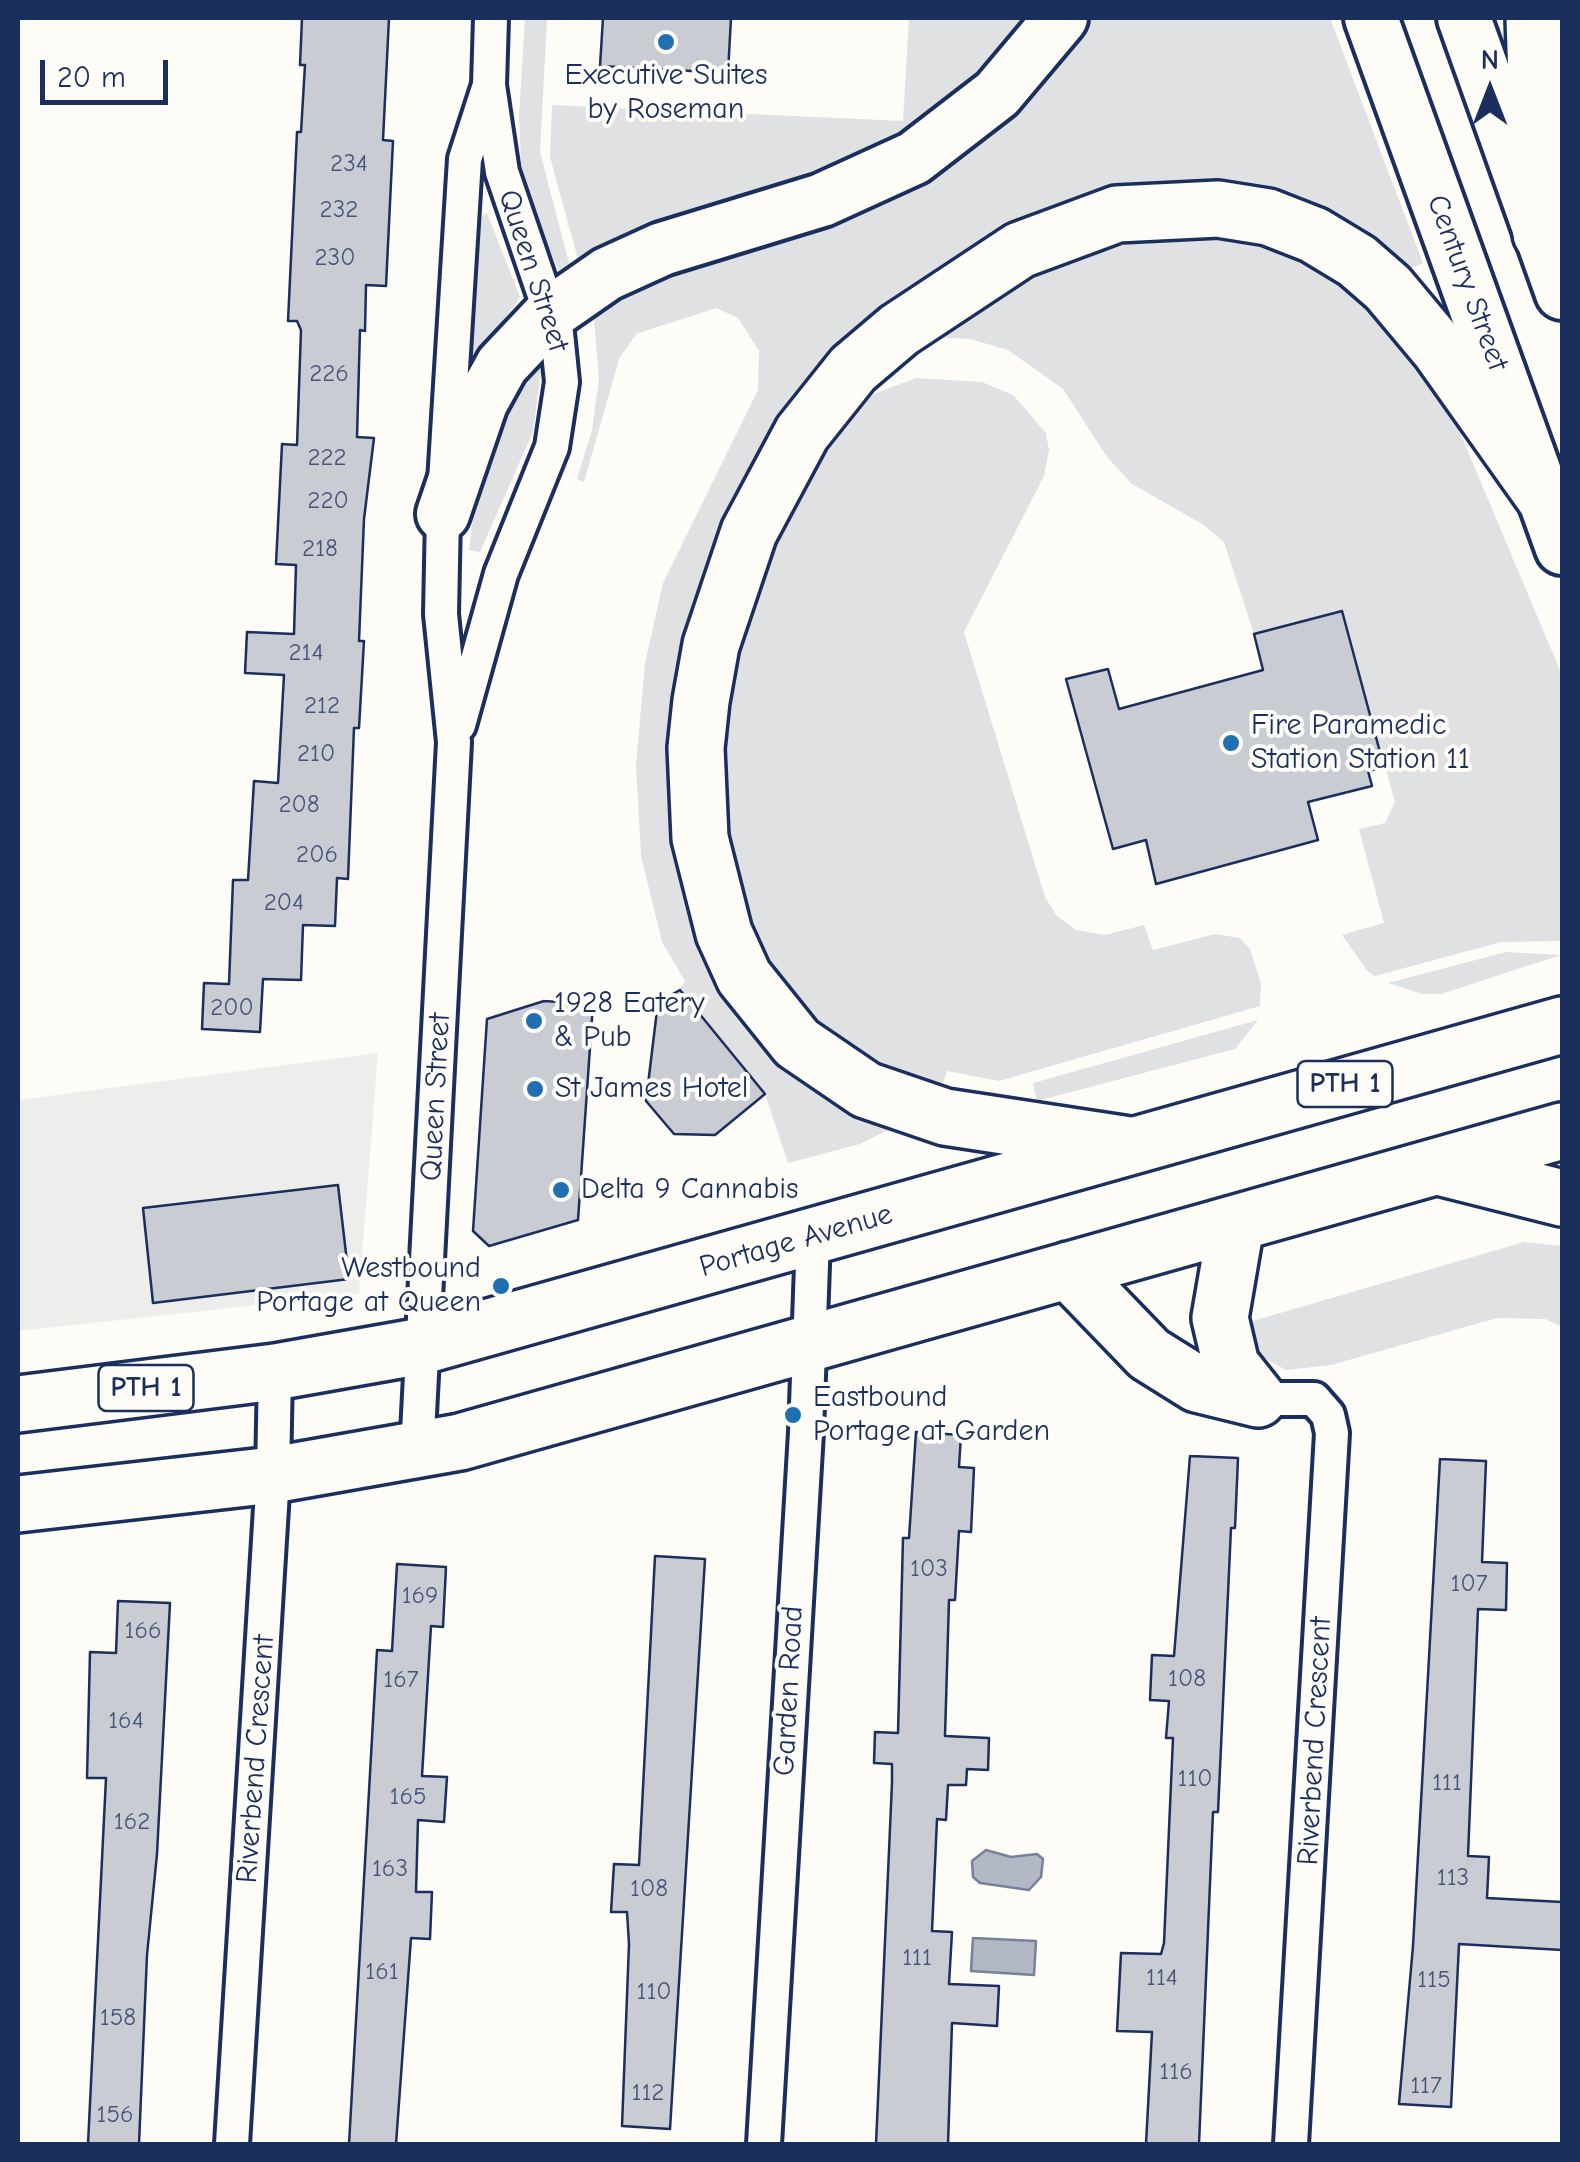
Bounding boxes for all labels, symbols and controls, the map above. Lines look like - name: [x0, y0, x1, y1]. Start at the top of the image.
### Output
- marker: Executive Suites by Roseman: [655, 31, 677, 53]
- scale bar: [45, 40, 172, 102]
- north arrow: [1440, 40, 1540, 140]
- text: N: [1481, 44, 1499, 76]
- place label: Executive Suites by Roseman: [565, 58, 767, 128]
- text: 20 m: [57, 60, 126, 95]
- house number: 234: [330, 149, 368, 179]
- street label: Queen Street: [490, 185, 576, 357]
- street label: Century Street: [1419, 190, 1515, 376]
- house number: 232: [320, 195, 358, 225]
- house number: 230: [315, 243, 355, 273]
- house number: 226: [309, 359, 349, 389]
- house number: 222: [307, 443, 347, 473]
- house number: 220: [307, 486, 349, 516]
- house number: 218: [302, 534, 338, 564]
- house number: 214: [288, 638, 324, 668]
- house number: 212: [304, 691, 340, 721]
- place label: Fire Paramedic Station Station 11: [1251, 708, 1470, 778]
- marker: Fire Paramedic Station Station 11: [1220, 732, 1242, 754]
- house number: 210: [297, 739, 335, 769]
- house number: 208: [278, 790, 320, 820]
- house number: 206: [296, 840, 338, 870]
- house number: 204: [264, 888, 304, 918]
- place label: 1928 Eatery & Pub: [554, 986, 705, 1056]
- house number: 200: [210, 993, 254, 1023]
- marker: 1928 Eatery & Pub: [523, 1010, 545, 1032]
- street label: Queen Street: [414, 1012, 458, 1182]
- road number: PTH 1: [1298, 1061, 1392, 1107]
- place label: St James Hotel: [555, 1071, 748, 1107]
- marker: St James Hotel: [524, 1078, 546, 1100]
- place label: Delta 9 Cannabis: [581, 1172, 799, 1208]
- marker: Delta 9 Cannabis: [550, 1179, 572, 1201]
- street label: Portage Avenue: [695, 1196, 897, 1286]
- place label: Westbound Portage at Queen: [256, 1251, 481, 1322]
- marker: Westbound Portage at Queen: [490, 1275, 512, 1297]
- road number: PTH 1: [98, 1365, 194, 1411]
- place label: Eastbound Portage at Garden: [813, 1380, 1050, 1450]
- marker: Eastbound Portage at Garden: [782, 1404, 804, 1426]
- house number: 103: [910, 1554, 948, 1584]
- house number: 107: [1451, 1569, 1487, 1599]
- house number: 169: [402, 1581, 438, 1611]
- street label: Garden Road: [767, 1605, 811, 1777]
- house number: 166: [125, 1616, 161, 1646]
- street label: Riverbend Crescent: [1291, 1616, 1339, 1866]
- street label: Riverbend Crescent: [229, 1634, 283, 1884]
- house number: 108: [1168, 1664, 1206, 1694]
- house number: 167: [383, 1665, 419, 1695]
- house number: 164: [108, 1706, 144, 1736]
- house number: 110: [1177, 1764, 1213, 1794]
- house number: 111: [1432, 1768, 1462, 1798]
- house number: 165: [390, 1782, 426, 1812]
- house number: 162: [114, 1807, 150, 1837]
- house number: 163: [372, 1854, 408, 1884]
- house number: 113: [1437, 1863, 1469, 1893]
- house number: 108: [630, 1874, 668, 1904]
- house number: 111: [902, 1943, 932, 1973]
- house number: 161: [365, 1957, 399, 1987]
- house number: 114: [1146, 1963, 1178, 1993]
- house number: 115: [1417, 1965, 1451, 1995]
- house number: 110: [636, 1977, 672, 2007]
- house number: 158: [100, 2003, 136, 2033]
- house number: 116: [1159, 2057, 1193, 2087]
- house number: 117: [1410, 2071, 1442, 2101]
- house number: 112: [632, 2078, 664, 2108]
- house number: 156: [97, 2100, 133, 2130]

